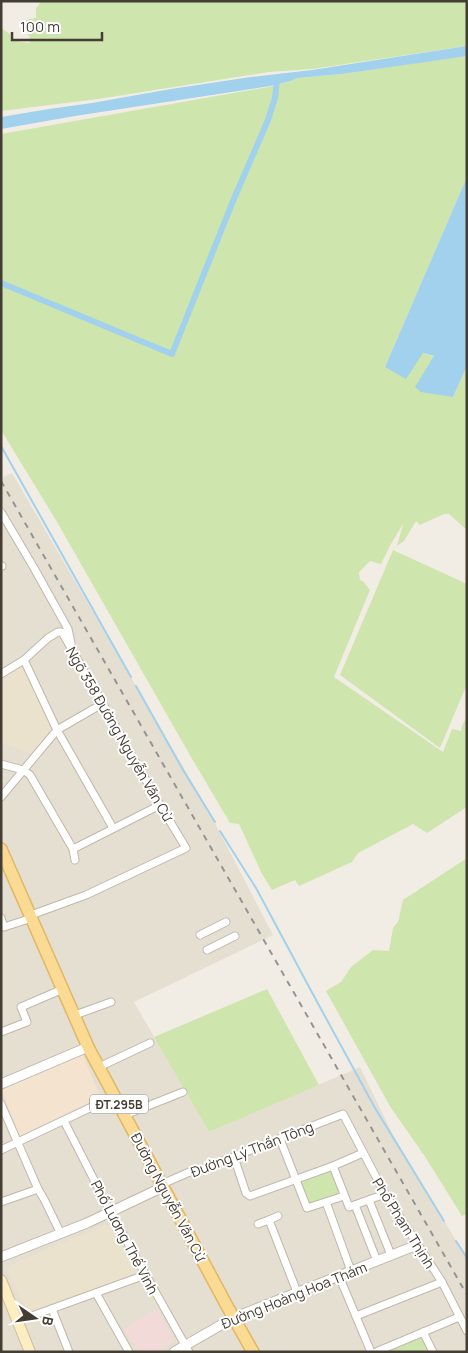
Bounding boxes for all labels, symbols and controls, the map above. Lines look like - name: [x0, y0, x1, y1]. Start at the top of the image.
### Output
- scale bar: [12, 10, 102, 42]
- text: 100 m: [20, 16, 60, 37]
- street label: Ngõ 358 Đường Nguyễn Văn Cừ: [62, 643, 178, 825]
- road number: ĐT.295B: [90, 1094, 148, 1114]
- street label: Đường Lý Thần Tông: [188, 1117, 316, 1181]
- street label: Đường Nguyễn Văn Cừ: [127, 1129, 211, 1265]
- street label: Phố Phạm Thịnh: [368, 1174, 440, 1272]
- street label: Phố Lương Thế Vinh: [87, 1177, 163, 1297]
- street label: Đường Hoàng Hoa Thám: [218, 1257, 370, 1333]
- north arrow: [10, 1293, 60, 1343]
- text: B: [38, 1315, 58, 1328]

